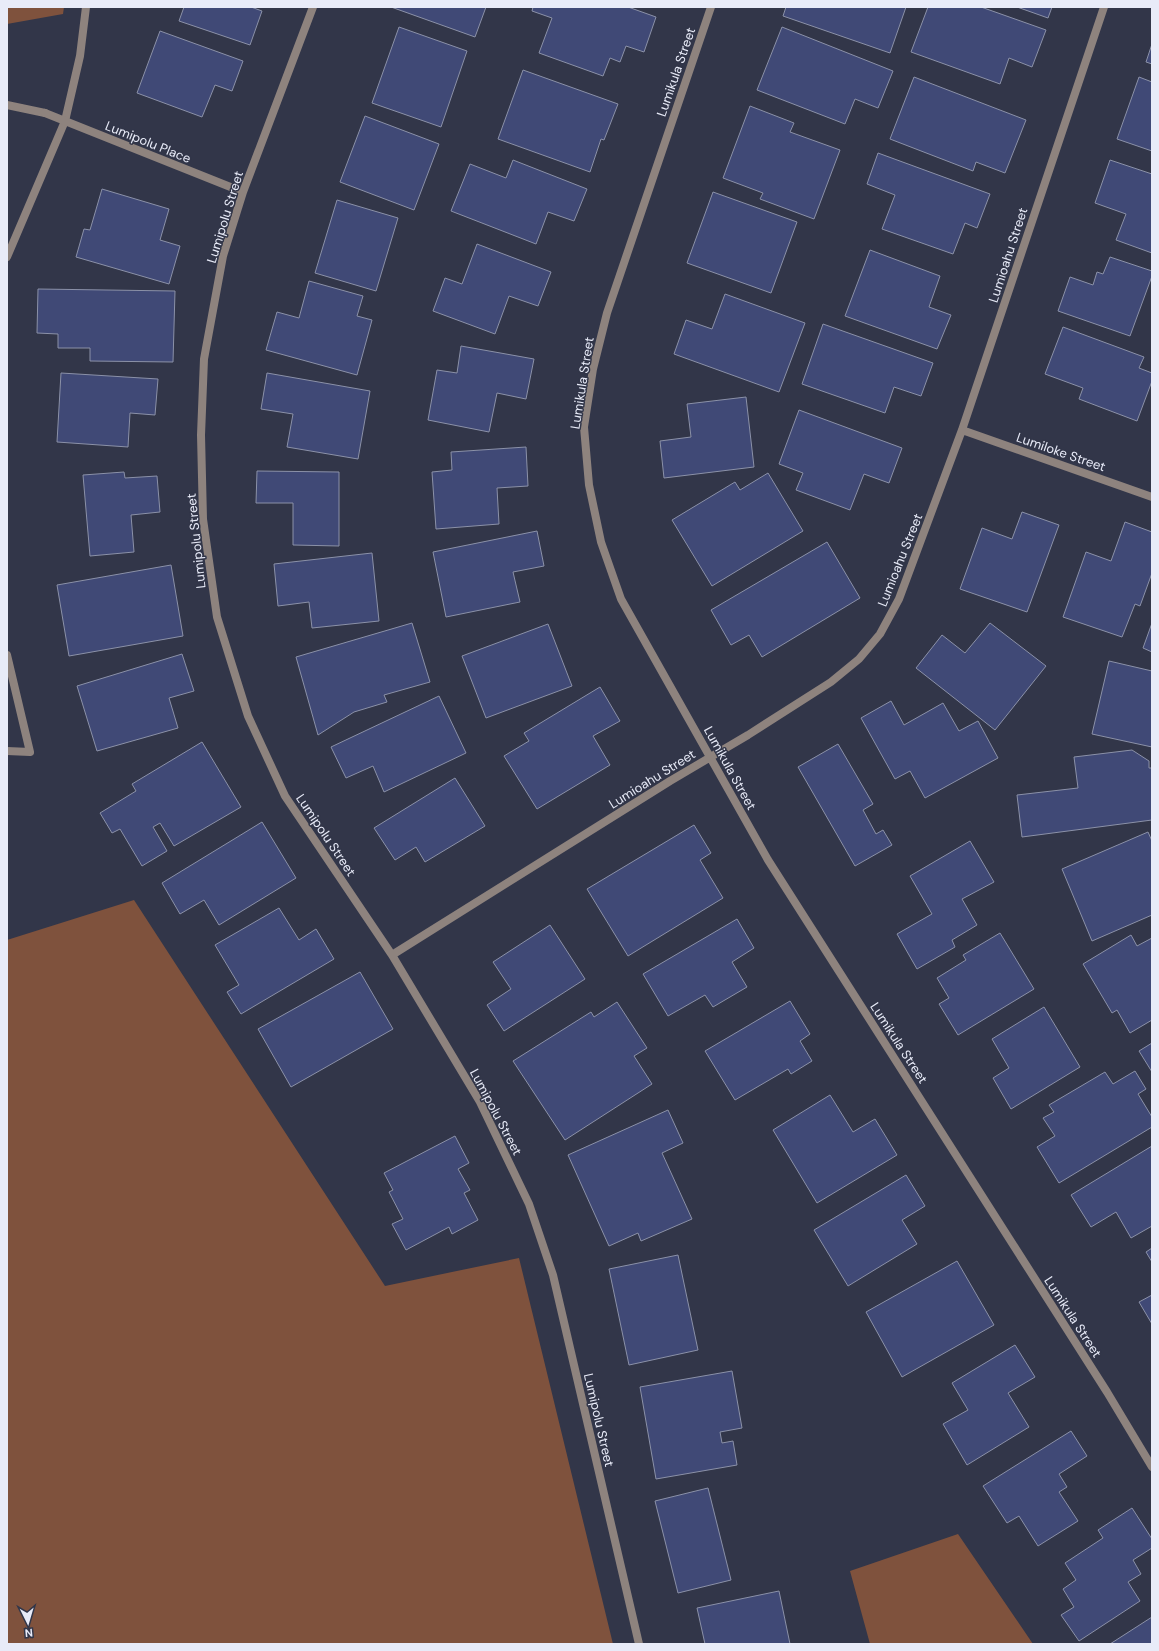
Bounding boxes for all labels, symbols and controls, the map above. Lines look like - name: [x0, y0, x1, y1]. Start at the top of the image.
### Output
- street label: Lumikula Street: [653, 25, 699, 119]
- street label: Lumipolu Place: [103, 117, 193, 167]
- street label: Lumipolu Street: [203, 169, 247, 265]
- street label: Lumioahu Street: [985, 205, 1031, 305]
- street label: Lumikula Street: [566, 336, 598, 430]
- street label: Lumiloke Street: [1014, 429, 1108, 475]
- street label: Lumipolu Street: [183, 493, 209, 589]
- street label: Lumioahu Street: [874, 511, 926, 609]
- street label: Lumikula Street: [700, 723, 760, 813]
- street label: Lumioahu Street: [606, 746, 698, 812]
- street label: Lumipolu Street: [292, 791, 360, 879]
- street label: Lumikula Street: [866, 999, 932, 1087]
- street label: Lumipolu Street: [466, 1066, 526, 1158]
- street label: Lumikula Street: [1040, 1273, 1106, 1361]
- street label: Lumipolu Street: [580, 1372, 618, 1468]
- north arrow: [8, 1603, 48, 1643]
- text: N: [24, 1626, 33, 1640]

